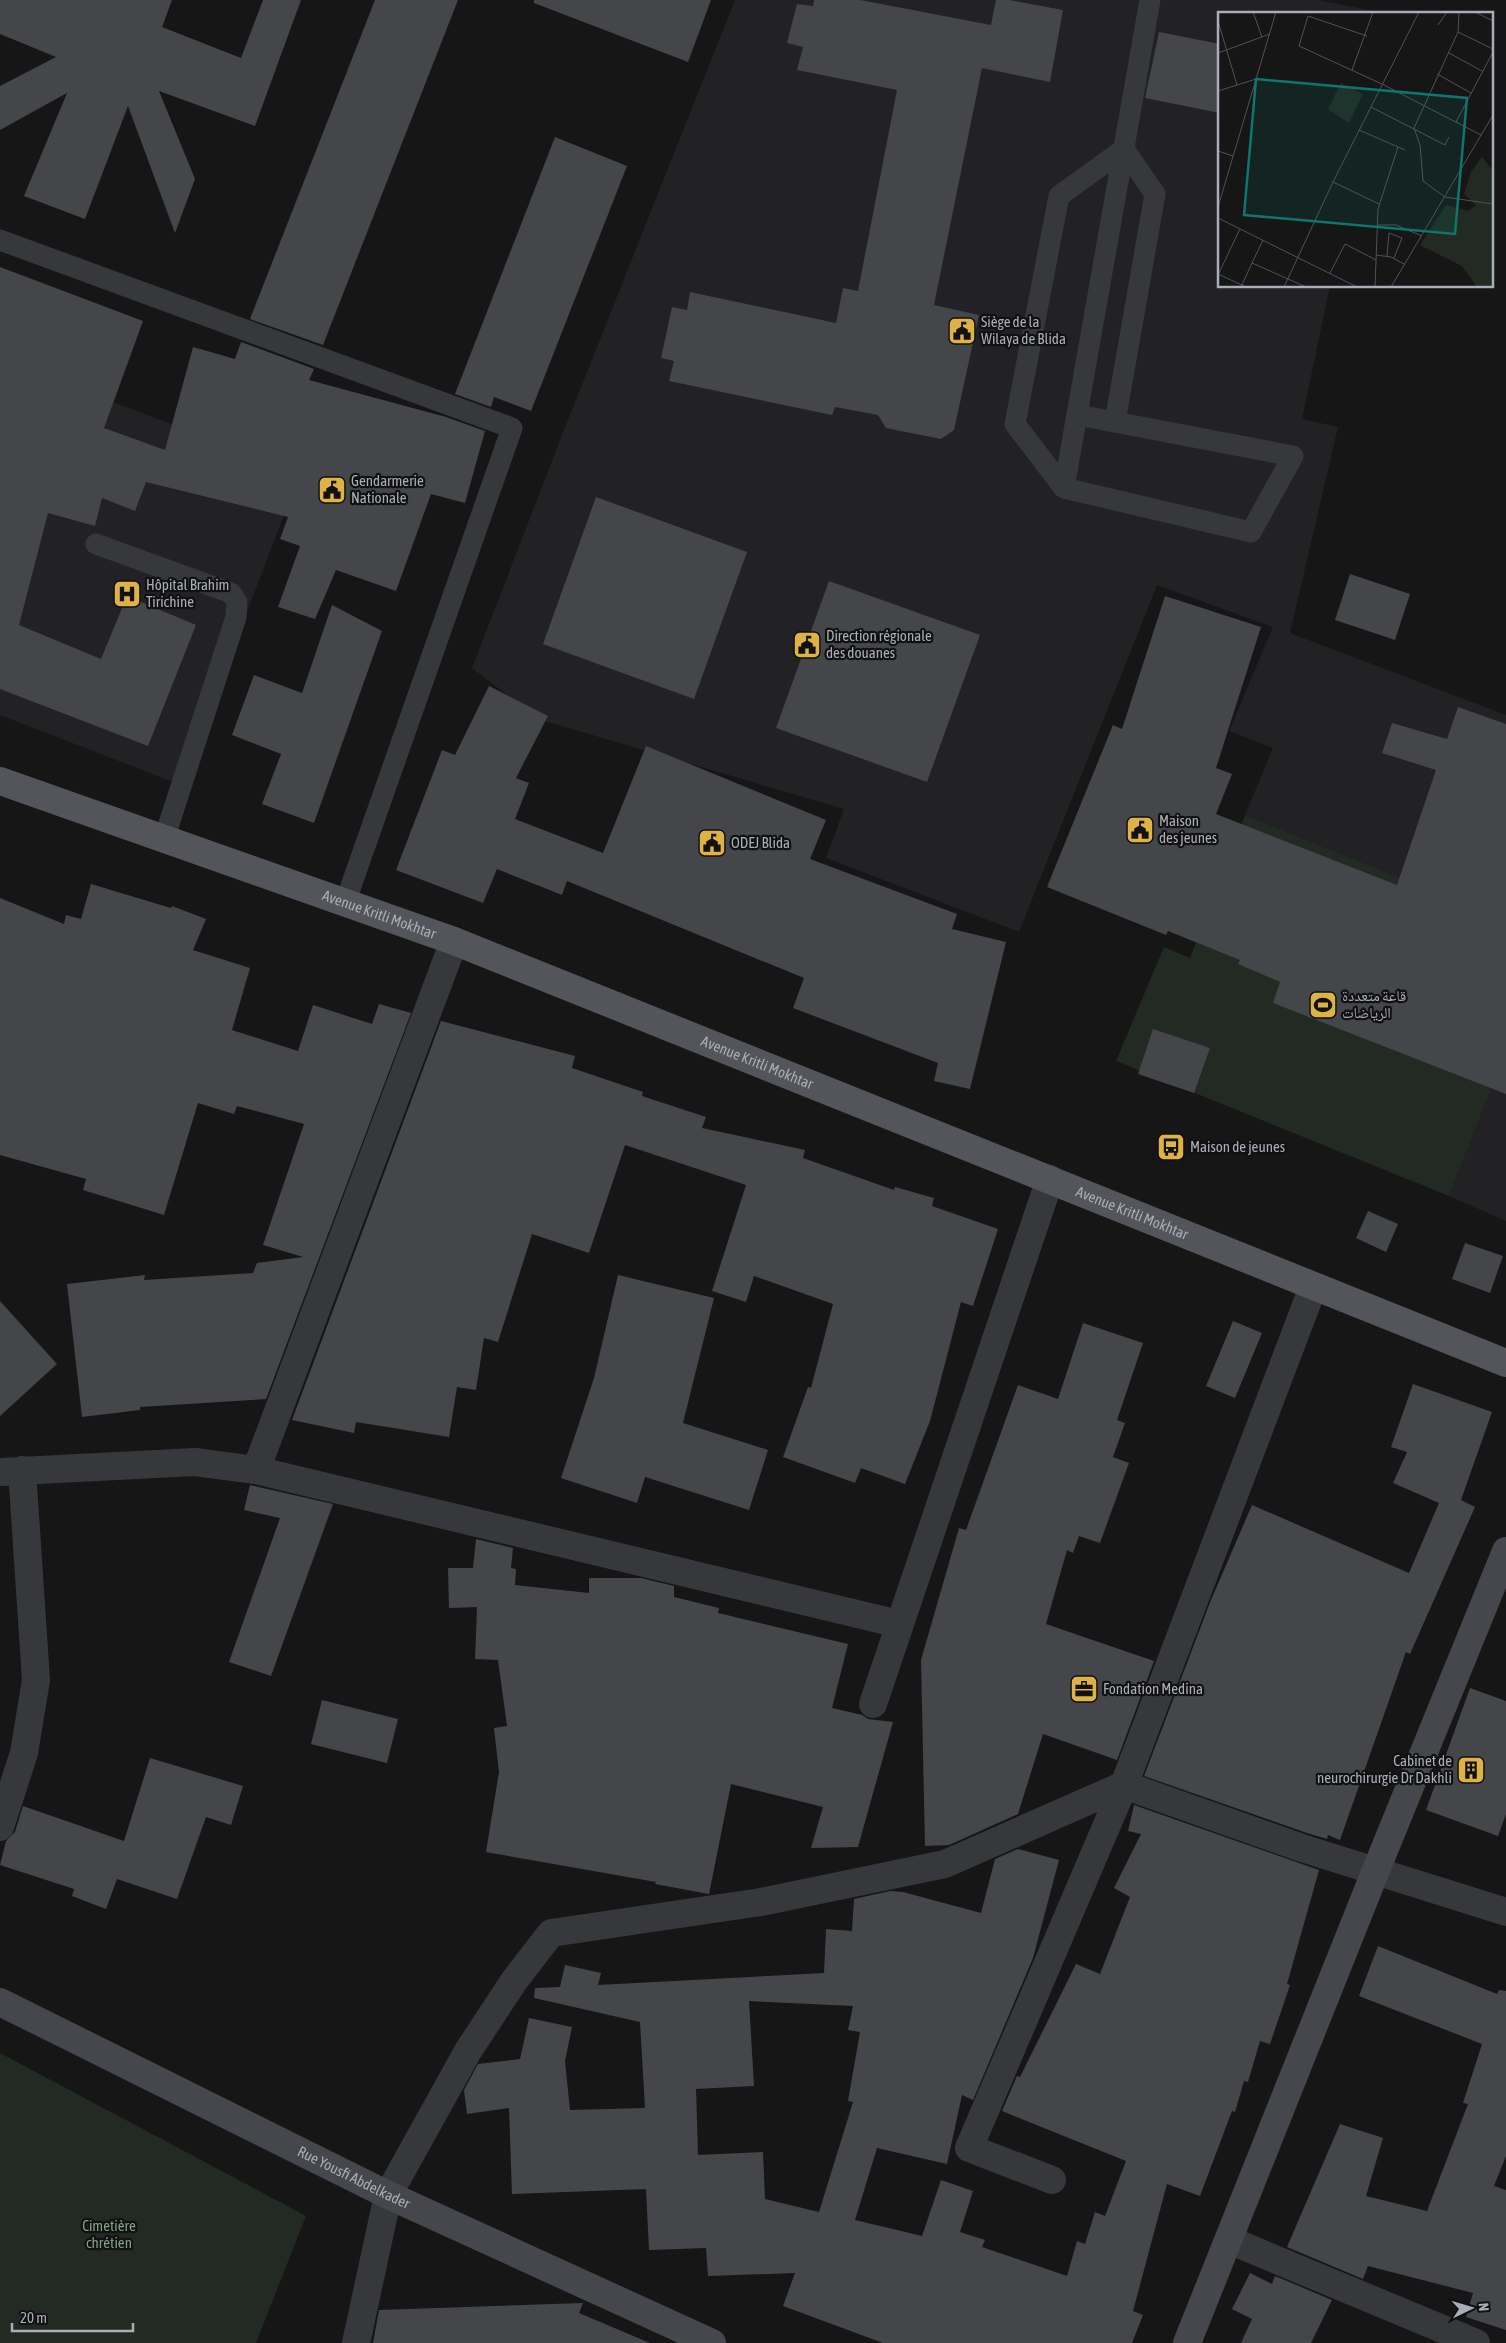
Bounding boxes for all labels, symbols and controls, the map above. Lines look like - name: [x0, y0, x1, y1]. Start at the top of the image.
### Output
- inset map: [1218, 12, 1494, 288]
- place label: Siège de la Wilaya de Blida: [981, 313, 1066, 347]
- public building icon: Siège de la Wilaya de Blida: [947, 316, 977, 346]
- place label: Gendarmerie Nationale: [351, 472, 424, 506]
- public building icon: Gendarmerie Nationale: [317, 475, 347, 505]
- place label: Hôpital Brahim Tirichine: [146, 576, 229, 610]
- hospital icon: Hôpital Brahim Tirichine: [112, 579, 142, 609]
- place label: Direction régionale des douanes: [826, 627, 932, 661]
- public building icon: Direction régionale des douanes: [792, 630, 822, 660]
- place label: Maison des jeunes: [1159, 812, 1217, 846]
- public building icon: Maison des jeunes: [1125, 815, 1155, 845]
- public building icon: ODEJ Blida: [697, 828, 727, 858]
- place label: ODEJ Blida: [731, 834, 790, 851]
- street label: Avenue Kritli Mokhtar: [320, 886, 439, 942]
- place label: قاعة متعددة الرياضات: [1342, 987, 1406, 1022]
- sports icon: قاعة متعددة الرياضات: [1308, 990, 1338, 1020]
- street label: Avenue Kritli Mokhtar: [699, 1032, 816, 1092]
- bus stop icon: Maison de jeunes: [1156, 1132, 1186, 1162]
- place label: Maison de jeunes: [1190, 1138, 1285, 1155]
- street label: Avenue Kritli Mokhtar: [1074, 1182, 1191, 1243]
- office icon: Fondation Medina: [1069, 1674, 1099, 1704]
- place label: Fondation Medina: [1103, 1680, 1203, 1697]
- place label: Cabinet de neurochirurgie Dr Dakhli: [1317, 1752, 1452, 1786]
- building icon: Cabinet de neurochirurgie Dr Dakhli: [1456, 1755, 1486, 1785]
- street label: Rue Yousfi Abdelkader: [295, 2142, 413, 2212]
- park label: Cimetière chrétien: [82, 2217, 136, 2251]
- north arrow: [1446, 2283, 1496, 2333]
- scale bar: [12, 2300, 134, 2332]
- text: N: [1476, 2302, 1492, 2312]
- text: 20 m: [20, 2309, 47, 2326]

